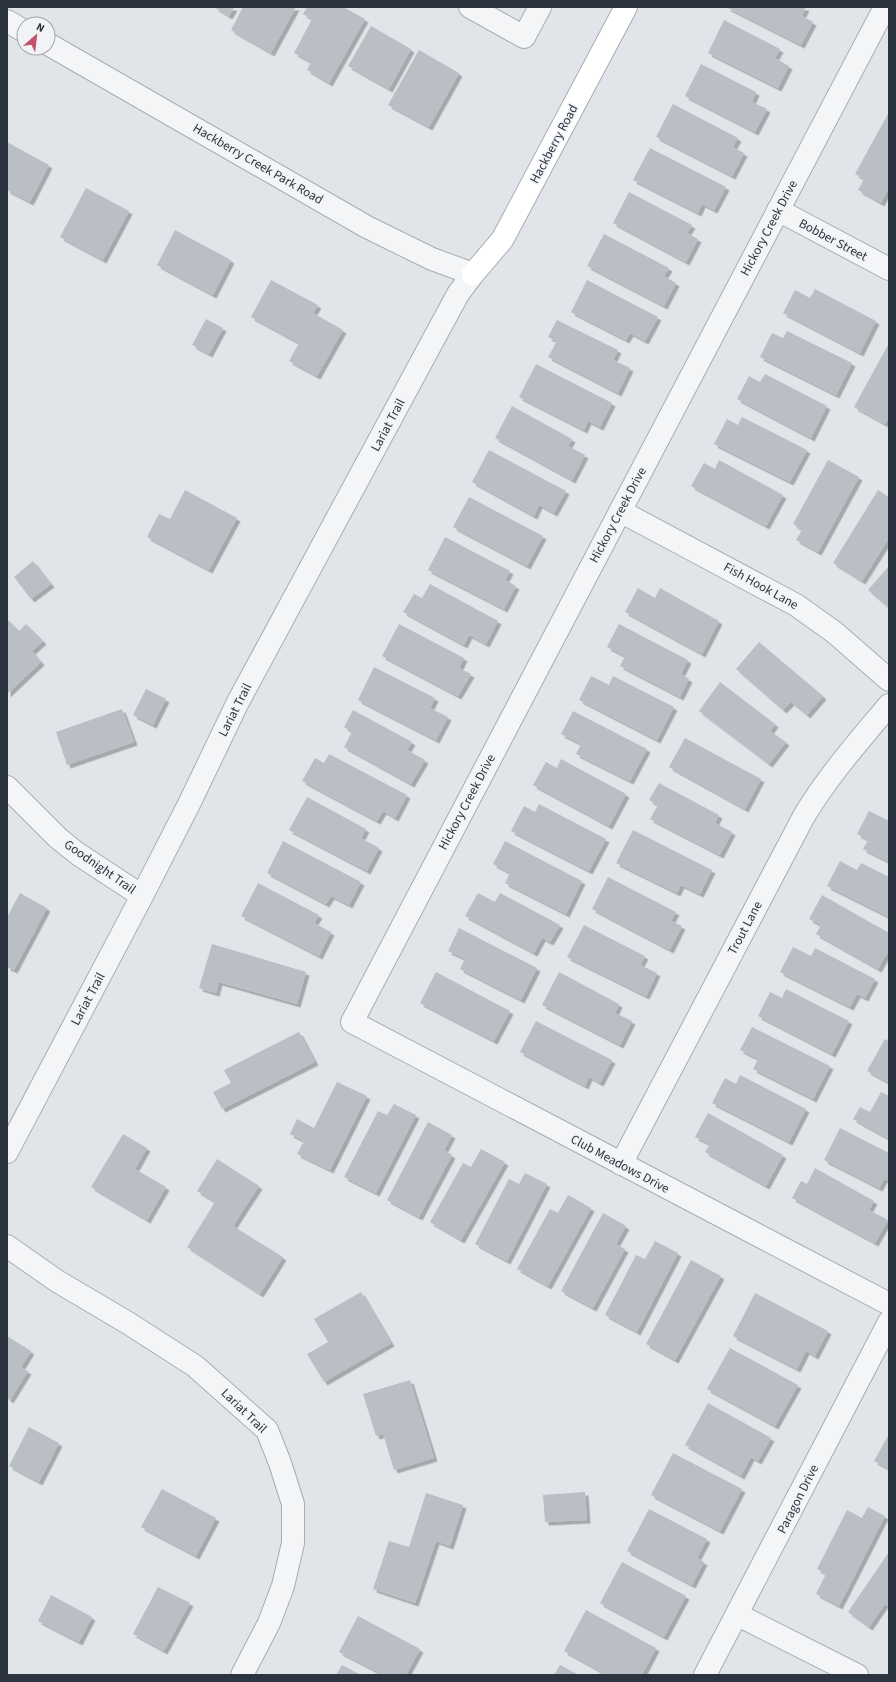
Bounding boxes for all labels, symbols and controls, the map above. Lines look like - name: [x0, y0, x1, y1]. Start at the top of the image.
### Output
- north arrow: [16, 16, 56, 56]
- text: N: [34, 19, 47, 36]
- street label: Hackberry Road: [526, 101, 582, 187]
- street label: Hackberry Creek Park Road: [190, 119, 326, 209]
- street label: Hickory Creek Drive: [736, 177, 802, 279]
- street label: Bobber Street: [796, 214, 871, 266]
- street label: Lariat Trail: [367, 395, 409, 455]
- street label: Hickory Creek Drive: [585, 464, 651, 566]
- street label: Fish Hook Lane: [720, 558, 802, 614]
- street label: Lariat Trail: [214, 680, 256, 740]
- street label: Hickory Creek Drive: [434, 751, 500, 853]
- street label: Goodnight Trail: [60, 836, 140, 898]
- street label: Trout Lane: [723, 898, 767, 958]
- street label: Lariat Trail: [67, 969, 109, 1029]
- street label: Club Meadows Drive: [567, 1130, 673, 1198]
- street label: Lariat Trail: [217, 1385, 271, 1437]
- street label: Paragon Drive: [773, 1461, 823, 1537]

